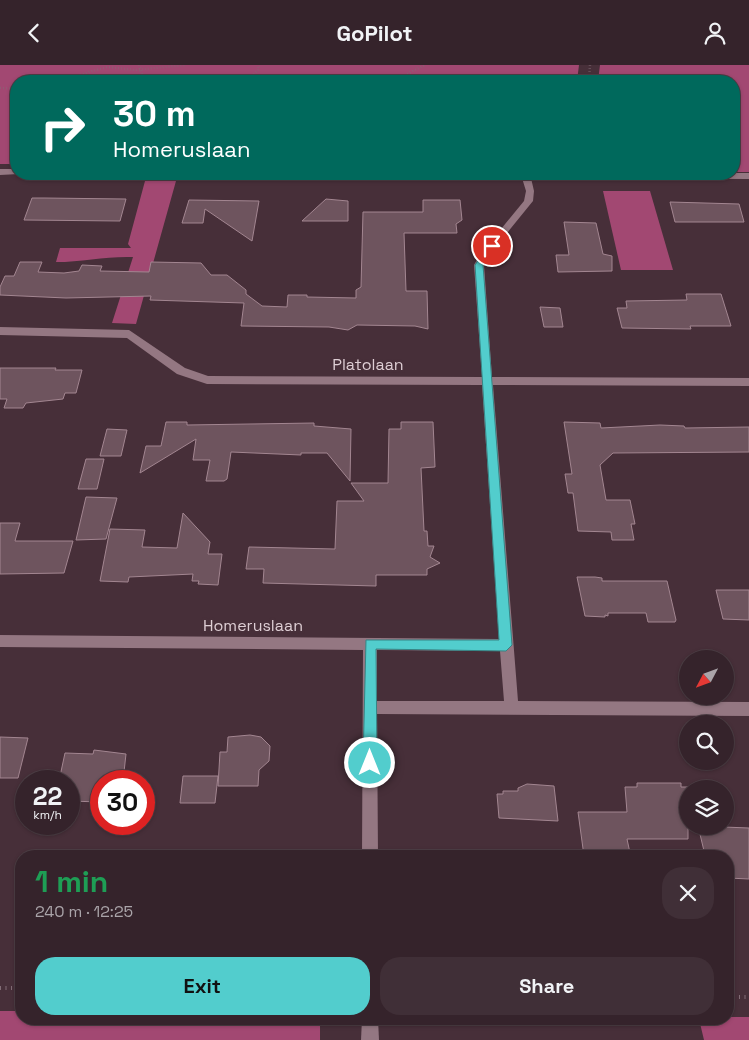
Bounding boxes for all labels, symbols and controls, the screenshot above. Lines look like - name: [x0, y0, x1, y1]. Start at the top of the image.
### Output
- icon: back: [20, 19, 48, 47]
- text: GoPilot: [336, 19, 413, 47]
- icon: person: [701, 19, 729, 47]
- text: 30 m: [113, 92, 196, 136]
- icon: right: [30, 95, 95, 160]
- text: Homeruslaan: [113, 135, 251, 163]
- pin: [471, 225, 513, 267]
- icon: arrive: [478, 232, 506, 260]
- street label: Platolaan: [332, 354, 404, 375]
- street label: Homeruslaan: [203, 615, 303, 636]
- north arrow: [679, 650, 734, 705]
- map controls: [679, 650, 734, 835]
- button: search: [679, 715, 734, 770]
- position arrow: [343, 736, 395, 788]
- speed limit sign: 30: [90, 770, 155, 835]
- text: 22: [33, 780, 62, 812]
- button: layers: [679, 780, 734, 835]
- text: km/h: [33, 807, 62, 823]
- text: 1 min: [35, 862, 108, 901]
- button: close: [662, 867, 714, 919]
- text: 240 m · 12:25: [35, 901, 133, 922]
- button: Exit: [35, 957, 370, 1015]
- button: Share: [380, 957, 714, 1015]

